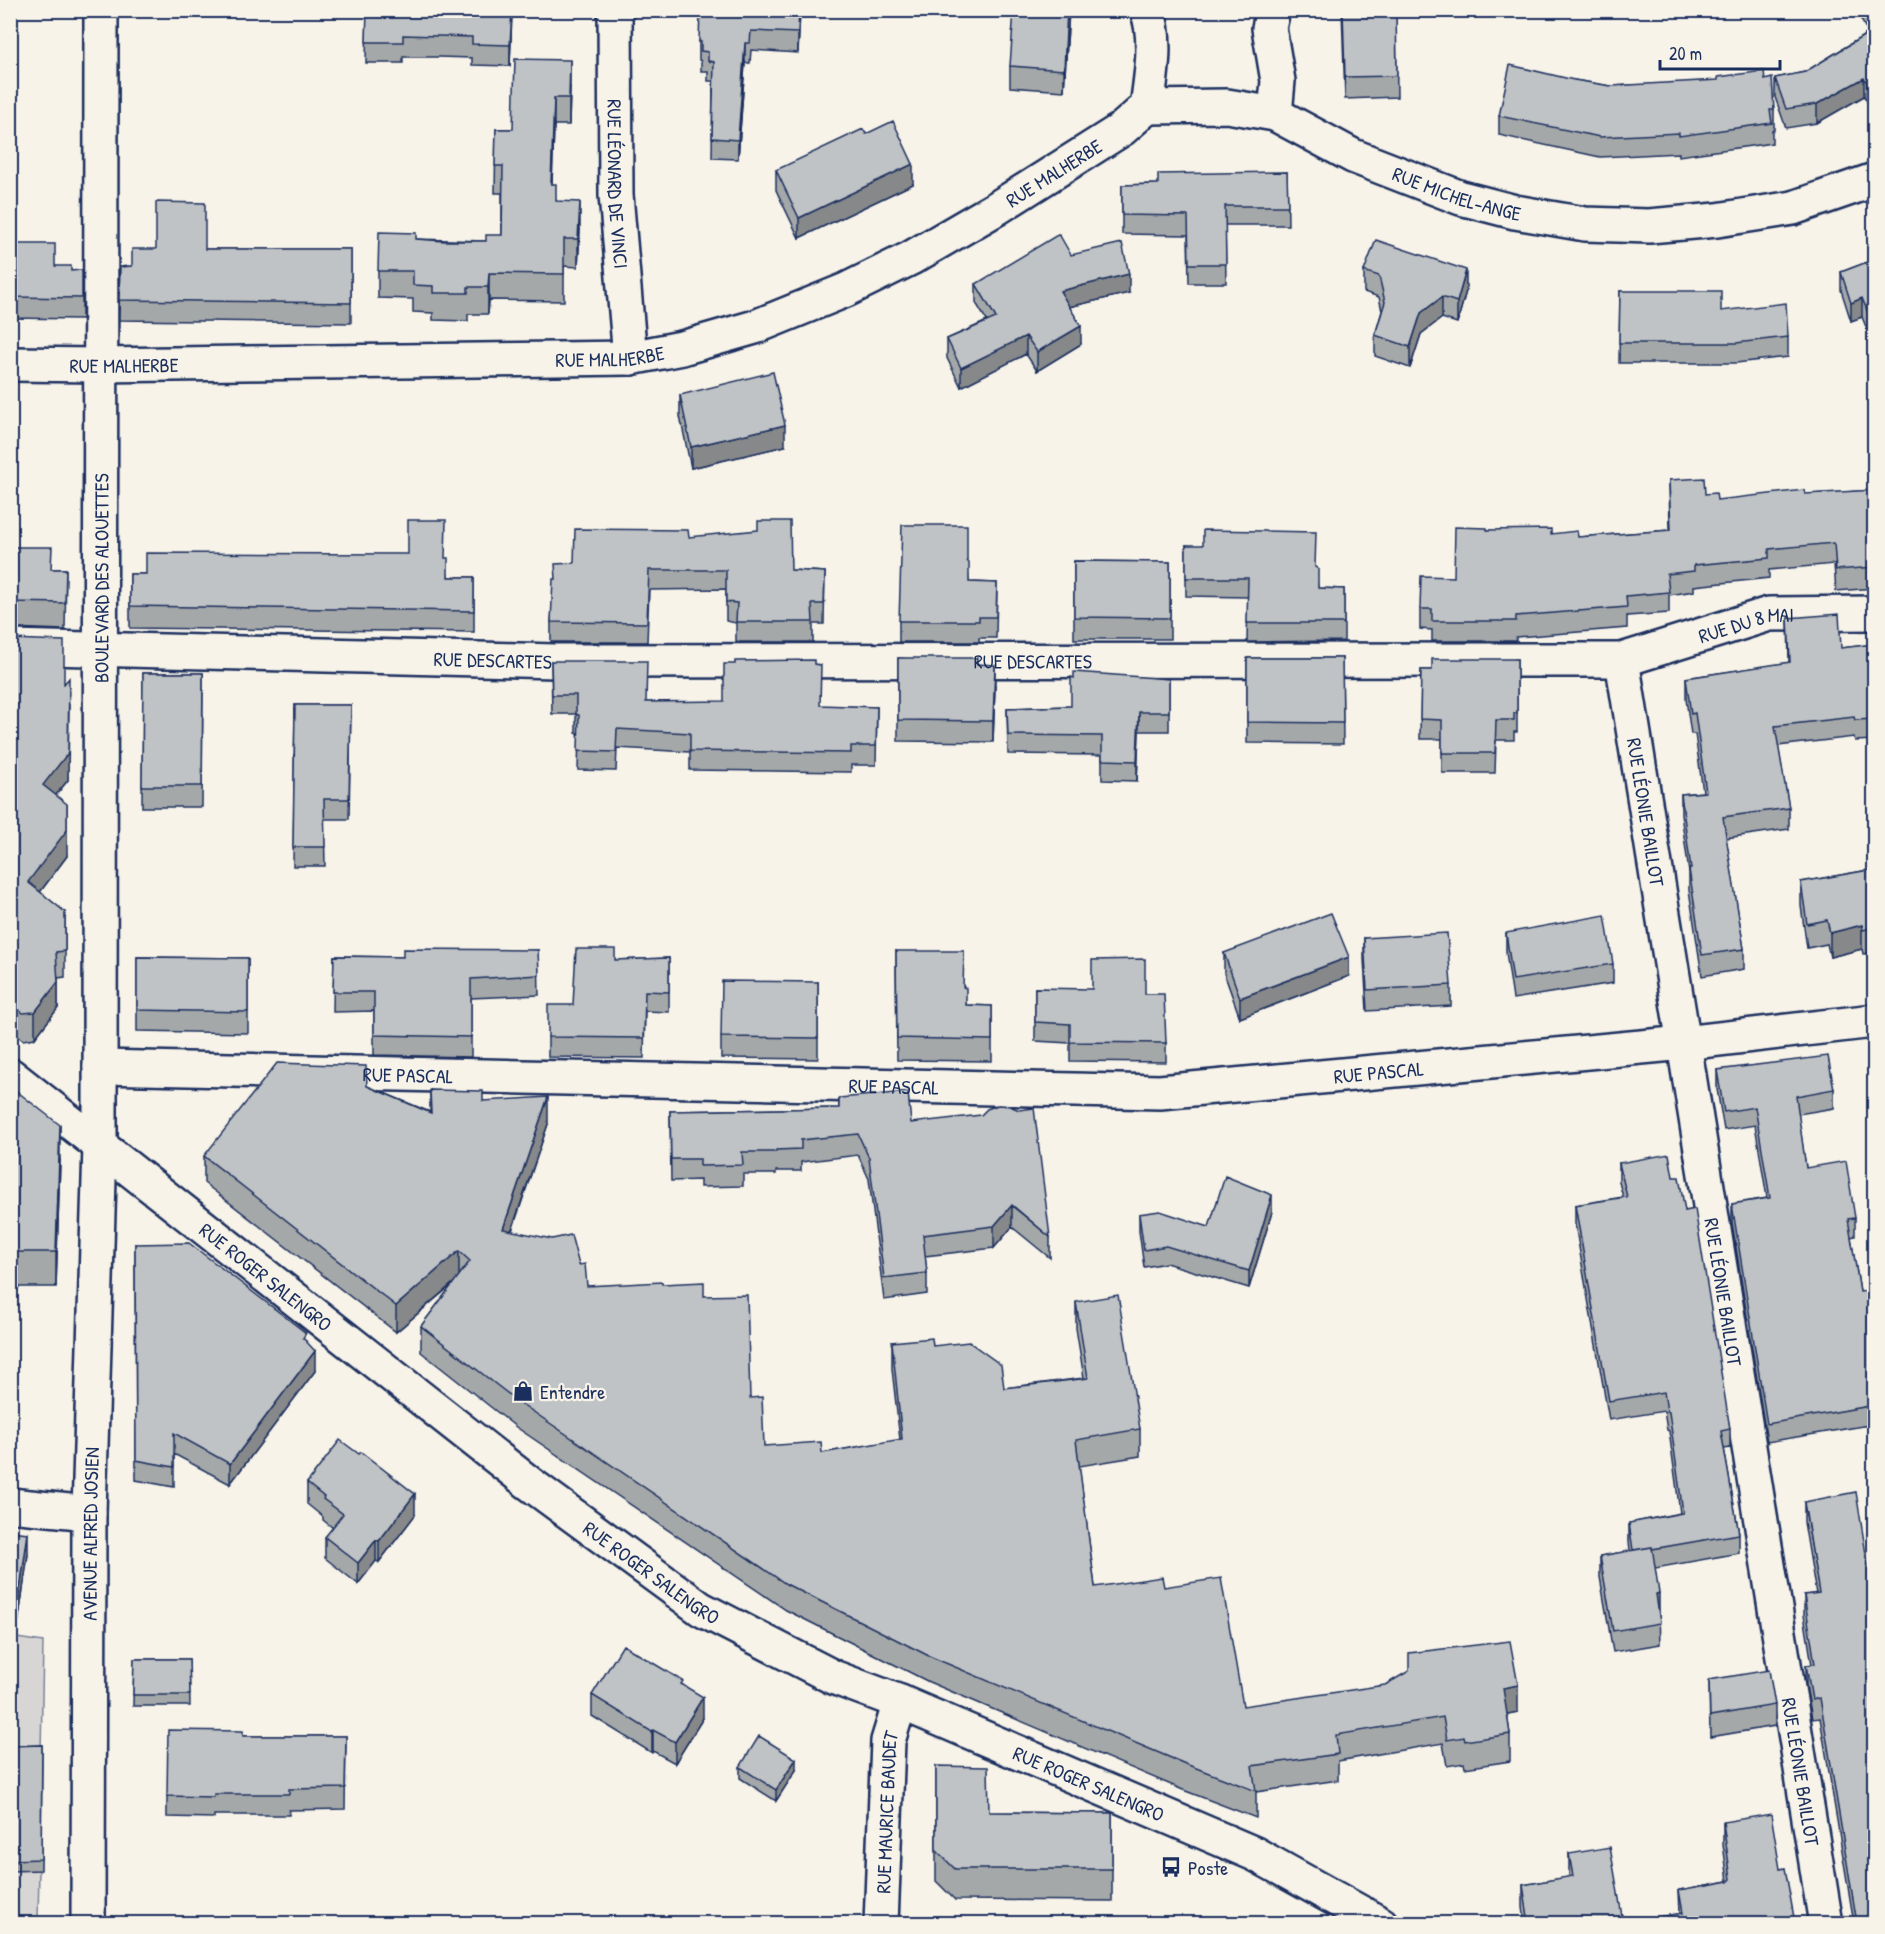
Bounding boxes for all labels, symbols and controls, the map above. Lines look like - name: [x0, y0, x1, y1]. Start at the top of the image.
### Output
- scale bar: [1660, 33, 1780, 71]
- text: 20 m: [1669, 41, 1702, 66]
- street label: RUE LÉONARD DE VINCI: [602, 99, 636, 270]
- street label: RUE MALHERBE: [1000, 132, 1107, 213]
- street label: RUE MICHEL-ANGE: [1389, 159, 1523, 226]
- street label: RUE MALHERBE: [555, 338, 667, 372]
- street label: RUE MALHERBE: [69, 350, 179, 379]
- street label: BOULEVARD DES ALOUETTES: [87, 473, 114, 683]
- street label: RUE DU 8 MAI: [1695, 600, 1794, 649]
- street label: RUE DESCARTES: [433, 644, 552, 674]
- street label: RUE DESCARTES: [974, 647, 1092, 674]
- street label: RUE LÉONIE BAILLOT: [1621, 736, 1672, 889]
- street label: RUE PASCAL: [1333, 1054, 1425, 1089]
- street label: RUE PASCAL: [362, 1060, 453, 1089]
- street label: RUE PASCAL: [848, 1071, 939, 1100]
- street label: RUE ROGER SALENGRO: [194, 1216, 338, 1337]
- street label: RUE LÉONIE BAILLOT: [1699, 1216, 1749, 1369]
- place label: Entendre: [540, 1378, 605, 1405]
- shop icon: Entendre: [511, 1379, 535, 1403]
- street label: AVENUE ALFRED JOSIEN: [75, 1447, 104, 1621]
- street label: RUE ROGER SALENGRO: [578, 1514, 724, 1630]
- street label: RUE LÉONIE BAILLOT: [1776, 1696, 1827, 1848]
- street label: RUE MAURICE BAUDET: [869, 1726, 904, 1894]
- street label: RUE ROGER SALENGRO: [1009, 1739, 1169, 1827]
- place label: Poste: [1188, 1854, 1228, 1881]
- bus stop icon: Poste: [1159, 1855, 1183, 1879]

